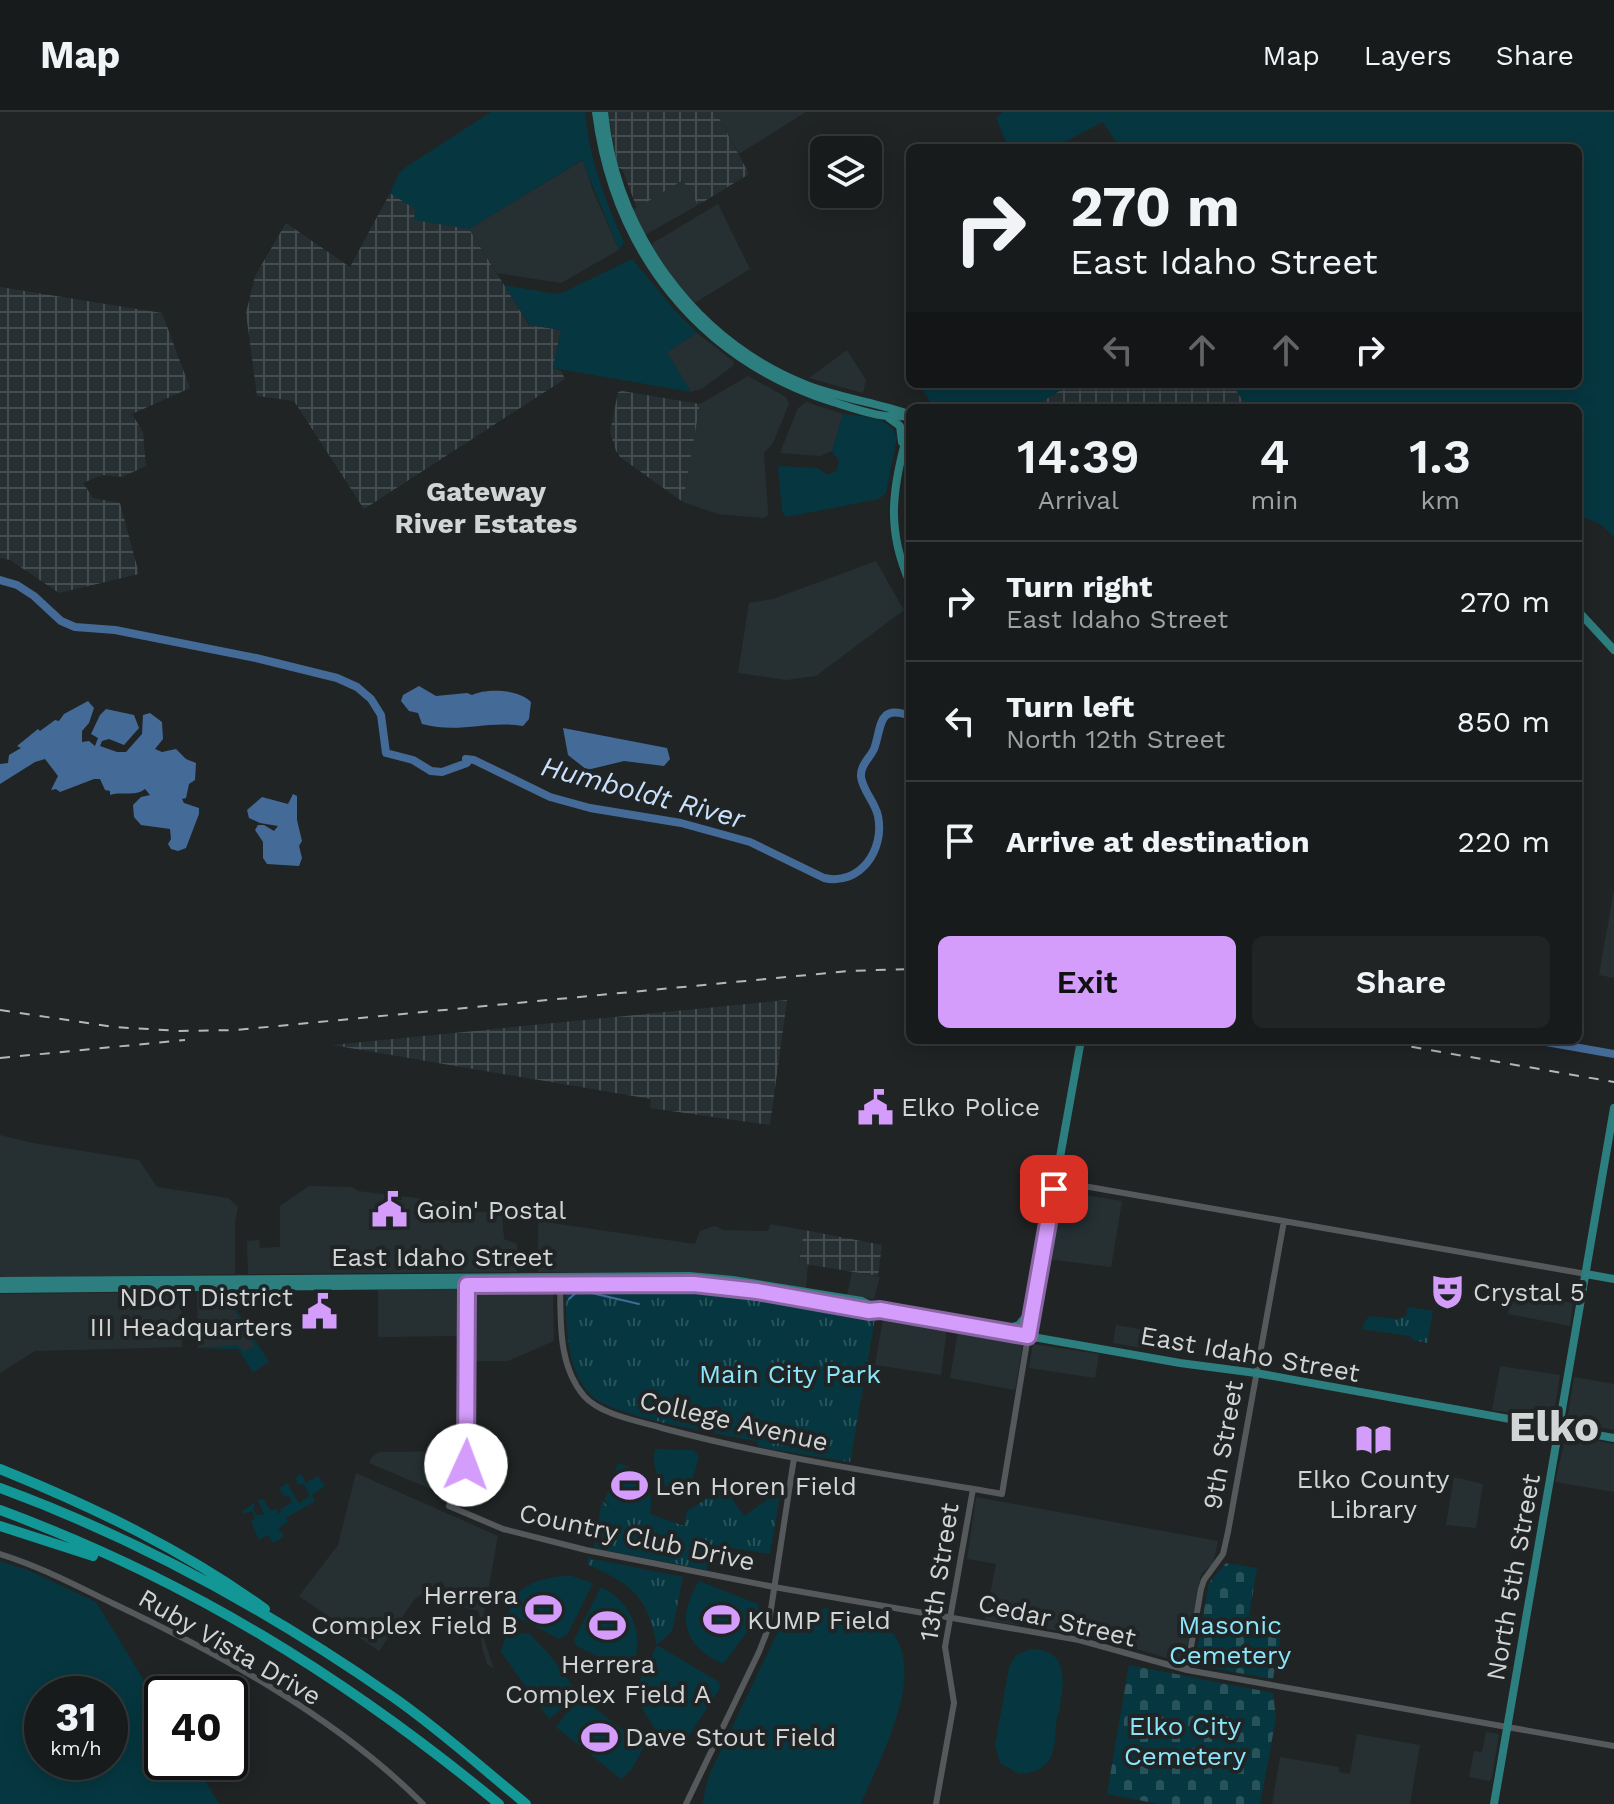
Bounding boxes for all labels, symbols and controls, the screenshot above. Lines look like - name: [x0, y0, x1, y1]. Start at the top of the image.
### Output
- text: Map: [40, 33, 120, 77]
- text: Map: [1263, 39, 1320, 72]
- text: Layers: [1364, 39, 1452, 72]
- text: Share: [1496, 39, 1574, 72]
- map controls: [810, 136, 882, 208]
- button: layers: [810, 136, 882, 208]
- text: 270 m: [1070, 174, 1240, 240]
- icon: right: [938, 176, 1042, 280]
- text: East Idaho Street: [1070, 241, 1378, 283]
- icon: left: [1096, 328, 1140, 372]
- icon: ahead: [1180, 328, 1224, 372]
- icon: ahead: [1264, 328, 1308, 372]
- icon: right: [1348, 328, 1392, 372]
- text: 14:39: [1017, 428, 1140, 485]
- text: 4: [1259, 428, 1290, 485]
- text: 1.3: [1409, 428, 1471, 485]
- district label: Gateway River Estates: [395, 475, 577, 540]
- text: Arrival: [1038, 485, 1119, 515]
- text: min: [1251, 485, 1298, 515]
- text: km: [1420, 485, 1460, 515]
- text: Turn right: [1006, 569, 1152, 604]
- icon: right: [938, 579, 982, 623]
- text: 270 m: [1459, 584, 1550, 619]
- text: East Idaho Street: [1006, 604, 1228, 634]
- text: Turn left: [1006, 689, 1134, 724]
- icon: left: [938, 699, 982, 743]
- text: 850 m: [1457, 704, 1550, 739]
- text: North 12th Street: [1006, 724, 1225, 754]
- water label: Humboldt River: [538, 749, 749, 836]
- icon: arrive: [938, 819, 982, 863]
- text: Arrive at destination: [1006, 824, 1310, 859]
- text: 220 m: [1458, 824, 1550, 859]
- button: Exit: [938, 936, 1236, 1028]
- button: Share: [1252, 936, 1550, 1028]
- public building icon: Elko Police: [856, 1088, 894, 1126]
- place label: Elko Police: [901, 1092, 1040, 1122]
- pin: [1020, 1155, 1088, 1223]
- icon: arrive: [1032, 1167, 1076, 1211]
- public building icon: Goin' Postal: [371, 1191, 409, 1229]
- place label: Goin' Postal: [416, 1195, 566, 1225]
- street label: East Idaho Street: [331, 1242, 553, 1272]
- theatre icon: Crystal 5: [1428, 1273, 1466, 1311]
- place label: Crystal 5: [1473, 1277, 1585, 1307]
- place label: NDOT District III Headquarters: [90, 1282, 293, 1342]
- public building icon: NDOT District III Headquarters: [300, 1293, 338, 1331]
- street label: East Idaho Street: [1138, 1320, 1362, 1388]
- park label: Main City Park: [699, 1359, 881, 1389]
- street label: 9th Street: [1197, 1378, 1249, 1512]
- street label: College Avenue: [637, 1385, 831, 1457]
- district label: Elko: [1509, 1402, 1599, 1451]
- library icon: Elko County Library: [1354, 1421, 1392, 1459]
- position arrow: [424, 1423, 508, 1507]
- place label: Elko County Library: [1297, 1464, 1450, 1524]
- sports icon: Len Horen Field: [610, 1467, 648, 1505]
- place label: Len Horen Field: [655, 1471, 857, 1501]
- street label: North 5th Street: [1480, 1471, 1546, 1683]
- street label: Country Club Drive: [516, 1497, 758, 1577]
- street label: 13th Street: [913, 1501, 965, 1643]
- place label: Herrera Complex Field B: [311, 1580, 518, 1640]
- street label: Ruby Vista Drive: [133, 1583, 327, 1711]
- street label: Cedar Street: [975, 1587, 1139, 1653]
- sports icon: Herrera Complex Field B: [525, 1591, 563, 1629]
- sports icon: KUMP Field: [702, 1601, 740, 1639]
- place label: KUMP Field: [747, 1605, 891, 1635]
- sports icon: Herrera Complex Field A: [589, 1606, 627, 1644]
- park label: Masonic Cemetery: [1169, 1610, 1292, 1670]
- place label: Herrera Complex Field A: [505, 1649, 711, 1709]
- speed limit sign: 40: [144, 1676, 248, 1780]
- text: 31: [56, 1694, 96, 1741]
- park label: Elko City Cemetery: [1124, 1711, 1247, 1771]
- sports icon: Dave Stout Field: [580, 1718, 618, 1756]
- place label: Dave Stout Field: [625, 1722, 836, 1752]
- text: km/h: [50, 1736, 102, 1760]

